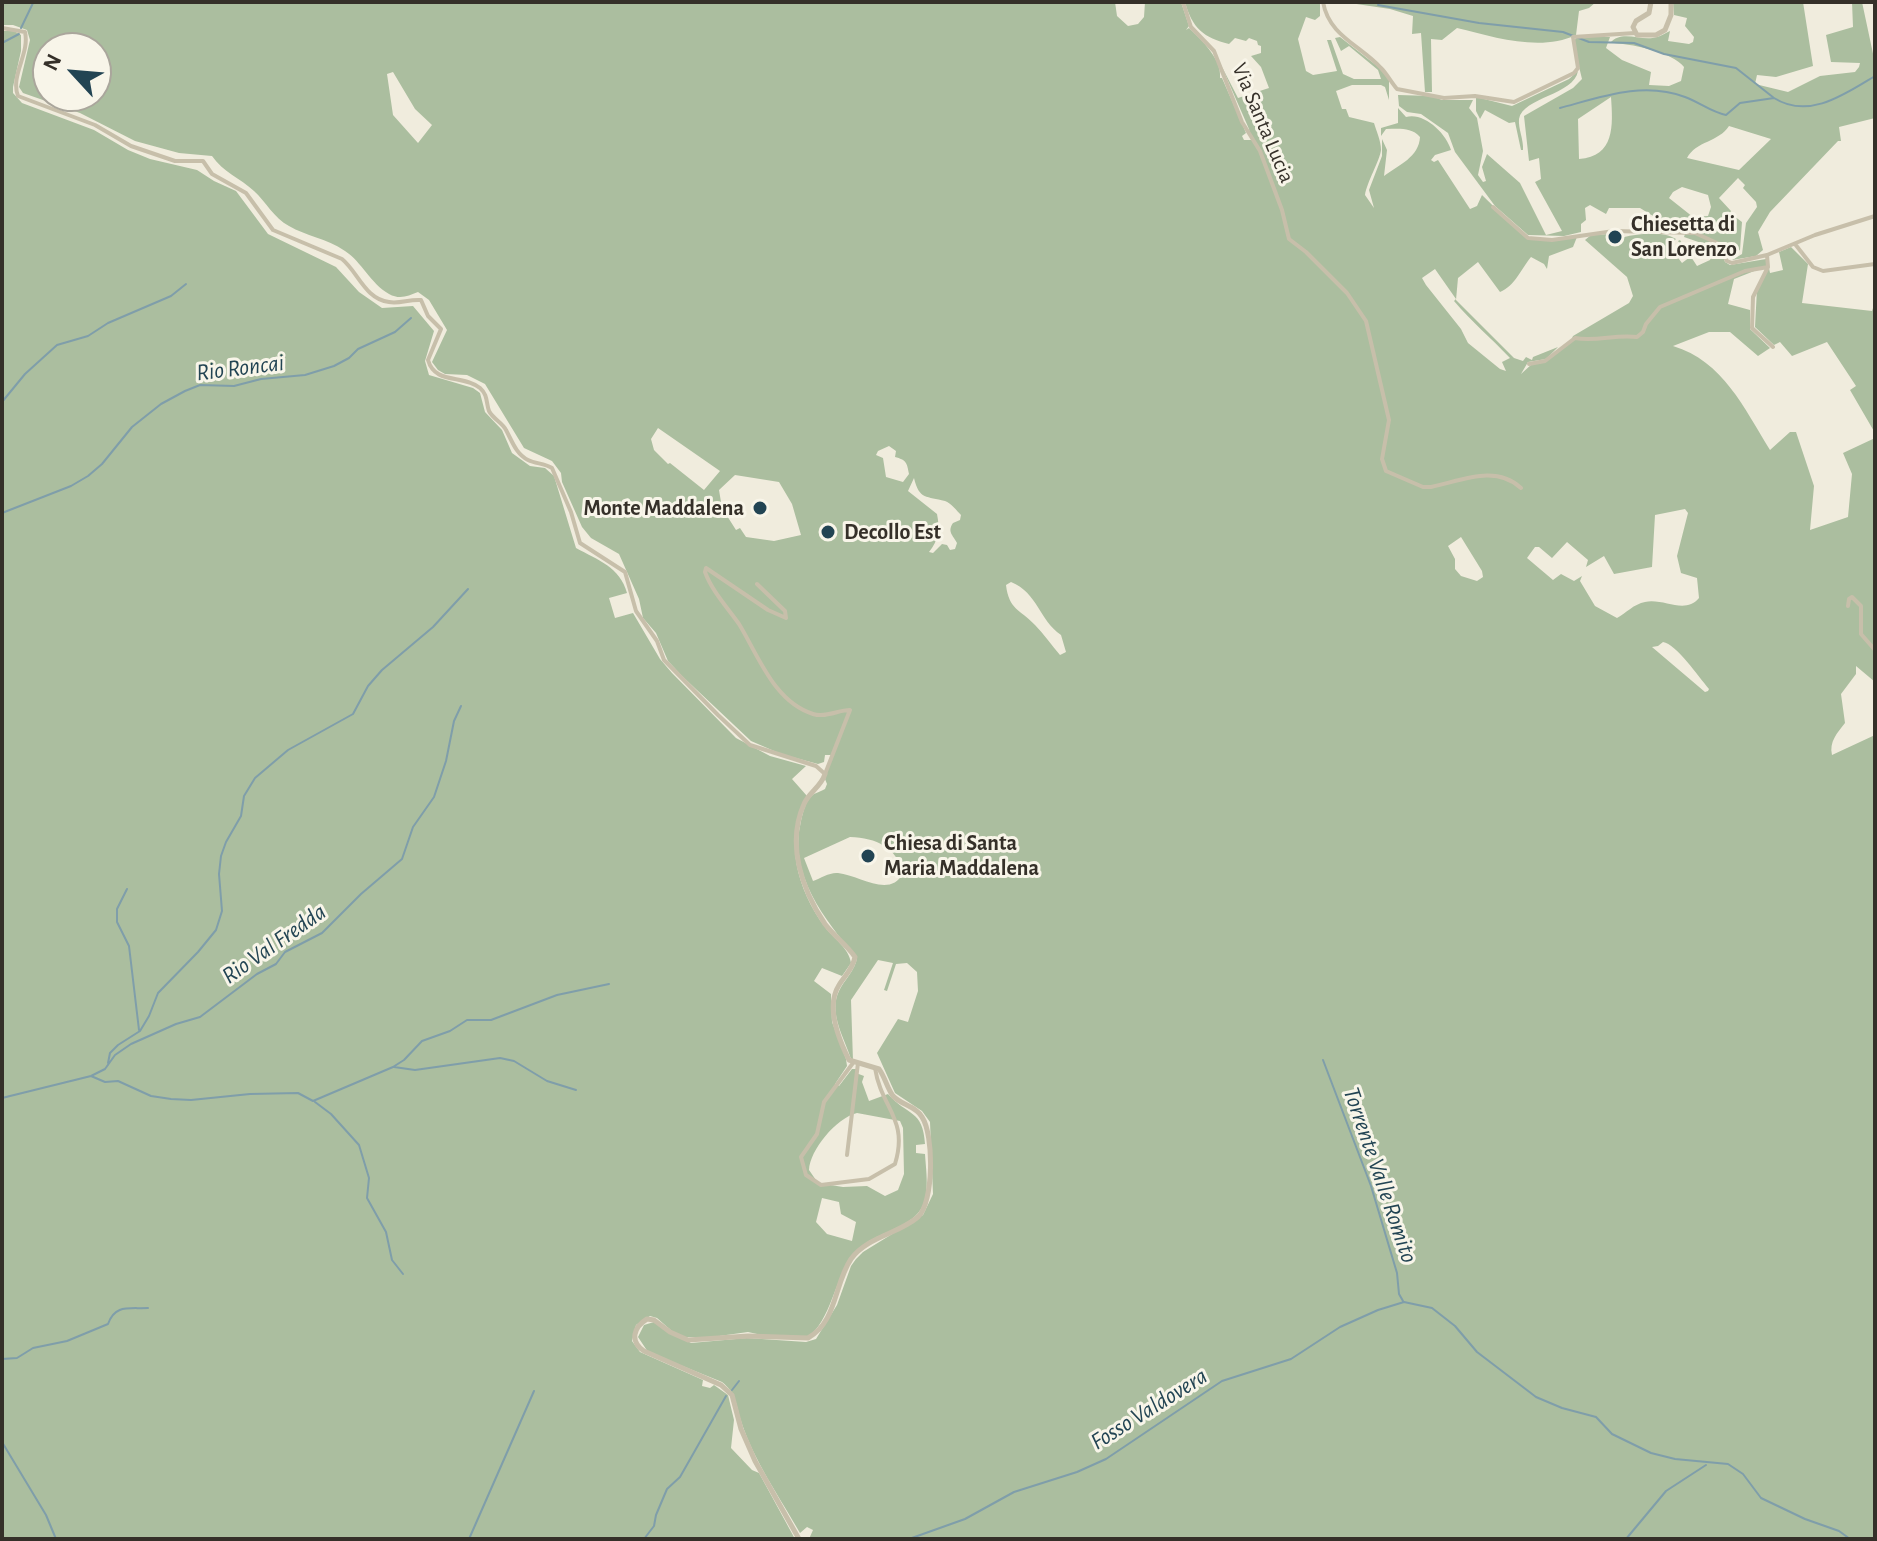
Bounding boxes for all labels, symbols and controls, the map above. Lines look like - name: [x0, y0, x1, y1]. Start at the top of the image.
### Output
- north arrow: [32, 32, 112, 112]
- text: N: [39, 51, 65, 74]
- street label: Via Santa Lucia: [1226, 59, 1300, 187]
- place label: Chiesetta di San Lorenzo: [1631, 211, 1737, 262]
- marker: Chiesetta di San Lorenzo: [1606, 228, 1624, 246]
- water label: Rio Roncai: [195, 348, 285, 388]
- place label: Monte Maddalena: [583, 495, 744, 521]
- marker: Monte Maddalena: [751, 499, 769, 517]
- place label: Decollo Est: [844, 519, 941, 545]
- marker: Decollo Est: [819, 523, 837, 541]
- place label: Chiesa di Santa Maria Maddalena: [884, 830, 1039, 882]
- marker: Chiesa di Santa Maria Maddalena: [859, 847, 877, 865]
- water label: Rio Val Fredda: [216, 898, 332, 990]
- water label: Torrente Valle Romito: [1336, 1083, 1424, 1267]
- water label: Fosso Valdovera: [1085, 1362, 1213, 1456]

